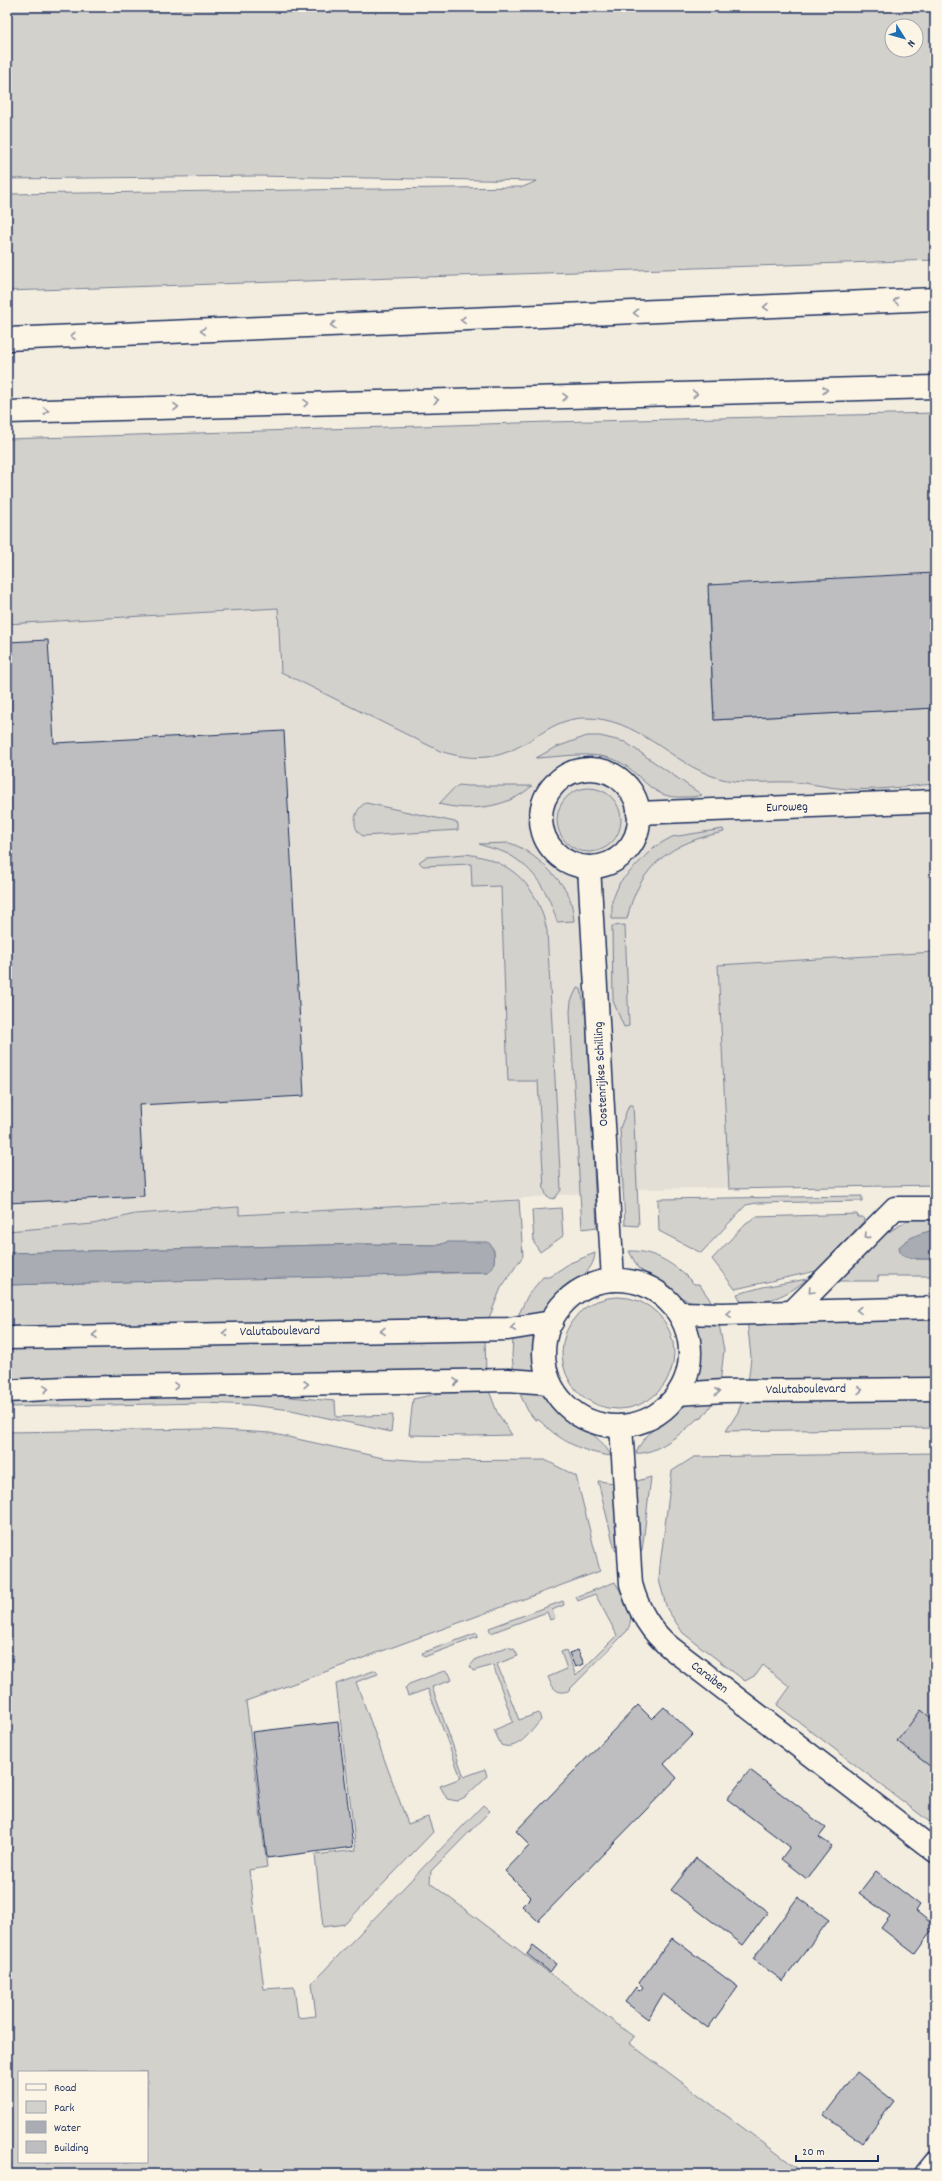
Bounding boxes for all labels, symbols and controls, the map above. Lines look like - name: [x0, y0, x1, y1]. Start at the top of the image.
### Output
- north arrow: [884, 18, 924, 58]
- text: N: [902, 36, 918, 50]
- one-way arrow: [893, 297, 899, 305]
- one-way arrow: [763, 302, 769, 311]
- one-way arrow: [633, 308, 639, 317]
- one-way arrow: [460, 316, 466, 325]
- one-way arrow: [330, 321, 336, 330]
- one-way arrow: [200, 326, 206, 335]
- one-way arrow: [70, 332, 76, 340]
- one-way arrow: [822, 386, 828, 394]
- one-way arrow: [692, 389, 698, 398]
- one-way arrow: [562, 393, 568, 401]
- one-way arrow: [433, 396, 439, 404]
- one-way arrow: [303, 399, 309, 408]
- one-way arrow: [173, 402, 179, 411]
- one-way arrow: [43, 406, 49, 415]
- street label: Euroweg: [766, 798, 809, 818]
- street label: Oostenrijkse Schilling: [590, 1021, 614, 1127]
- one-way arrow: [864, 1231, 872, 1239]
- one-way arrow: [809, 1286, 816, 1294]
- one-way arrow: [856, 1306, 862, 1314]
- one-way arrow: [726, 1310, 732, 1318]
- street label: Valutaboulevard: [240, 1322, 320, 1342]
- one-way arrow: [510, 1323, 516, 1332]
- one-way arrow: [380, 1327, 386, 1335]
- one-way arrow: [222, 1329, 228, 1337]
- one-way arrow: [92, 1331, 98, 1339]
- one-way arrow: [453, 1377, 459, 1386]
- one-way arrow: [303, 1380, 309, 1388]
- street label: Valutaboulevard: [766, 1380, 846, 1400]
- one-way arrow: [173, 1382, 179, 1390]
- one-way arrow: [43, 1385, 49, 1393]
- one-way arrow: [857, 1386, 863, 1394]
- one-way arrow: [713, 1387, 720, 1396]
- street label: Caraïben: [686, 1657, 732, 1699]
- legend: [18, 2071, 148, 2163]
- text: Road: [54, 2080, 76, 2097]
- text: Park: [54, 2100, 75, 2117]
- text: Water: [54, 2120, 81, 2137]
- scale bar: [796, 2137, 878, 2163]
- text: Building: [54, 2140, 89, 2157]
- text: 20 m: [802, 2144, 825, 2161]

